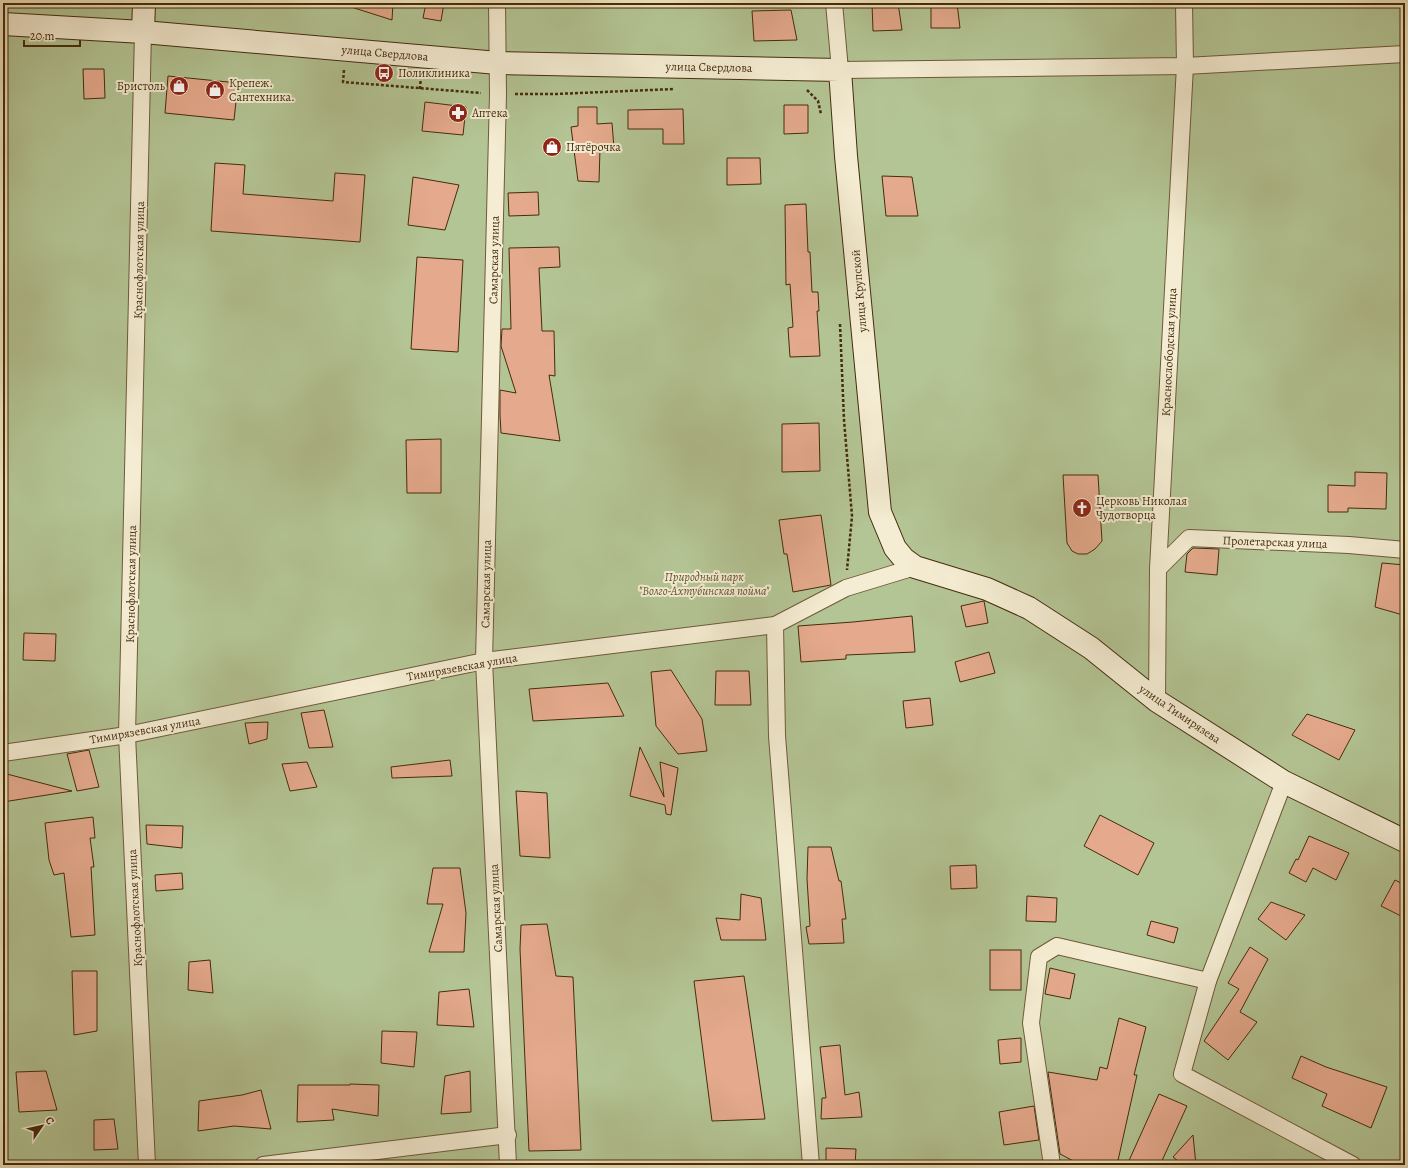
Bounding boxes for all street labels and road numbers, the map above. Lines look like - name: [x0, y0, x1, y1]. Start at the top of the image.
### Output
- street label: улица Свердлова: [340, 41, 429, 65]
- street label: улица Свердлова: [664, 58, 753, 76]
- street label: Краснофлотская улица: [130, 201, 148, 319]
- street label: Самарская улица: [485, 215, 503, 304]
- street label: улица Крупской: [847, 249, 871, 334]
- street label: Краснослободская улица: [1158, 287, 1180, 417]
- street label: Краснофлотская улица: [122, 525, 140, 643]
- street label: Пролетарская улица: [1222, 532, 1328, 552]
- street label: Самарская улица: [477, 539, 495, 628]
- street label: Тимирязевская улица: [405, 649, 519, 685]
- street label: улица Тимирязева: [1135, 680, 1224, 747]
- street label: Тимирязевская улица: [88, 712, 202, 748]
- street label: Краснофлотская улица: [124, 848, 146, 967]
- street label: Самарская улица: [486, 863, 506, 953]

